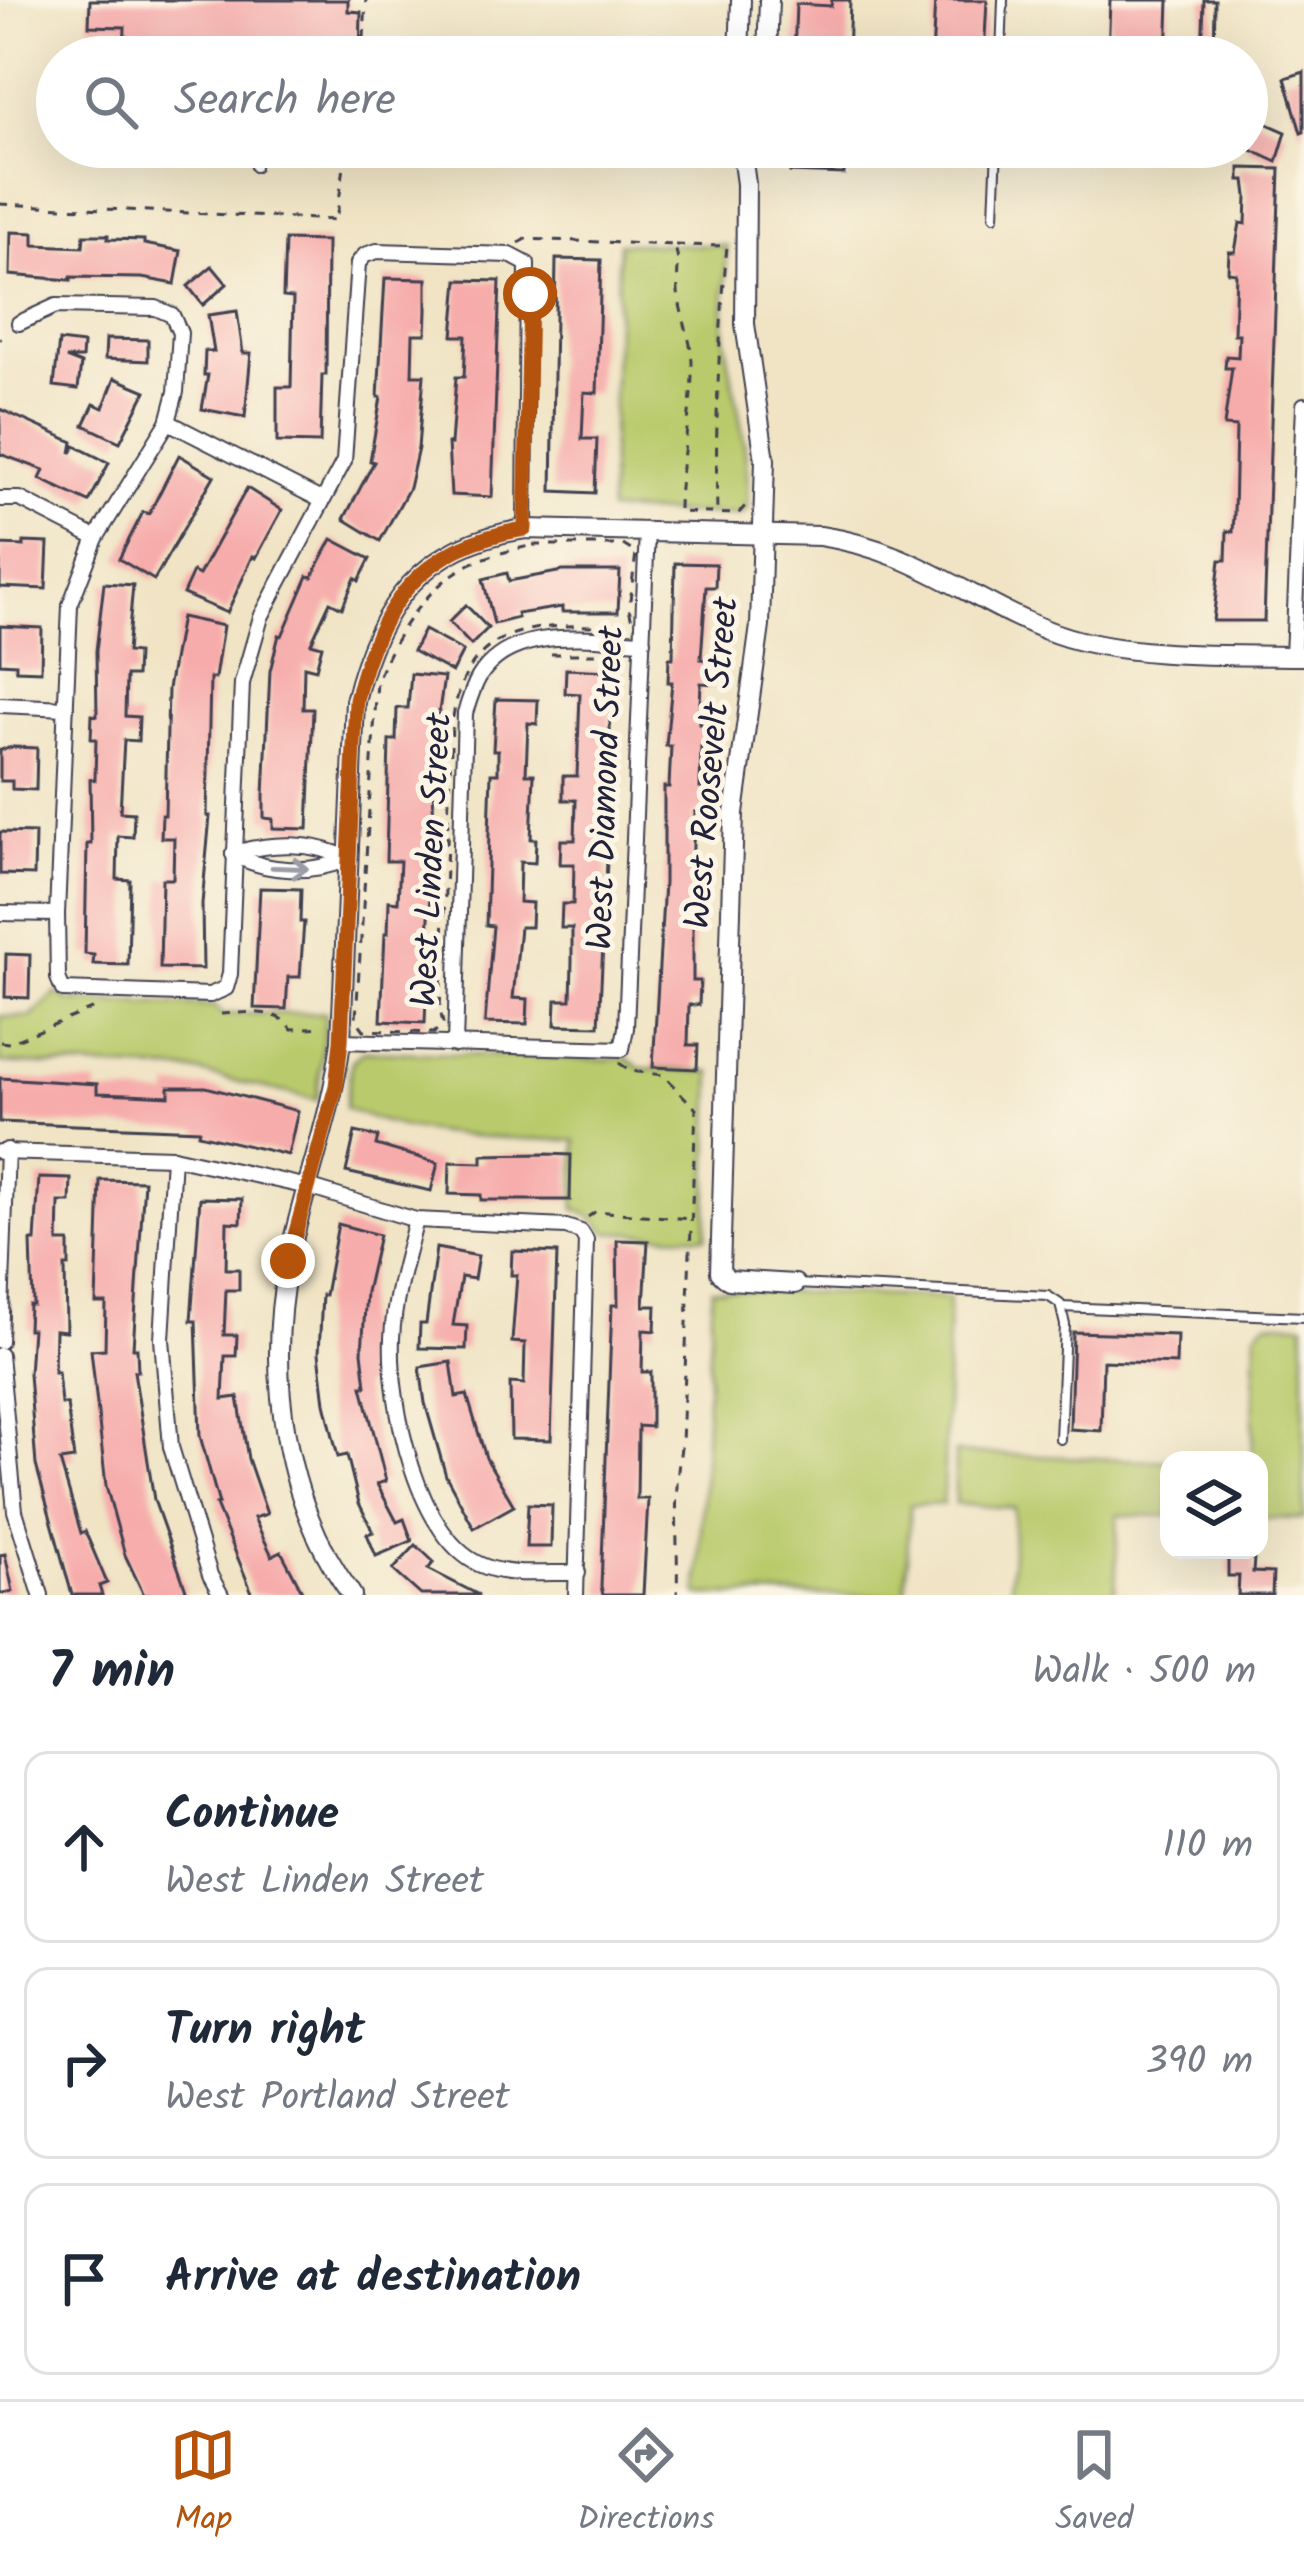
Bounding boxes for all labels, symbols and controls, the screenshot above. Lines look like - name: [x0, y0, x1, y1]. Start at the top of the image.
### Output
- search box: [36, 36, 1268, 168]
- text: Search here: [174, 66, 396, 138]
- icon: search: [78, 69, 144, 135]
- route start: [503, 267, 557, 321]
- street label: West Roosevelt Street: [670, 594, 756, 931]
- street label: West Diamond Street: [573, 624, 641, 951]
- street label: West Linden Street: [397, 710, 469, 1009]
- one-way arrow: [270, 856, 309, 879]
- route end: [261, 1234, 315, 1288]
- map controls: [1160, 1451, 1268, 1559]
- button: layers: [1160, 1451, 1268, 1559]
- text: 7 min: [48, 1633, 175, 1714]
- text: Walk · 500 m: [1032, 1642, 1256, 1704]
- text: Continue: [165, 1780, 339, 1852]
- icon: ahead: [51, 1814, 117, 1880]
- text: 110 m: [1162, 1816, 1253, 1878]
- text: West Linden Street: [165, 1852, 484, 1914]
- text: Turn right: [165, 1996, 365, 2068]
- icon: right: [51, 2030, 117, 2096]
- text: 390 m: [1146, 2032, 1253, 2094]
- text: West Portland Street: [165, 2068, 510, 2130]
- text: Arrive at destination: [165, 2243, 581, 2315]
- icon: arrive: [51, 2246, 117, 2312]
- tab: Map: [170, 2422, 236, 2547]
- tab: Directions: [577, 2422, 714, 2547]
- tab: Saved: [1055, 2422, 1134, 2547]

